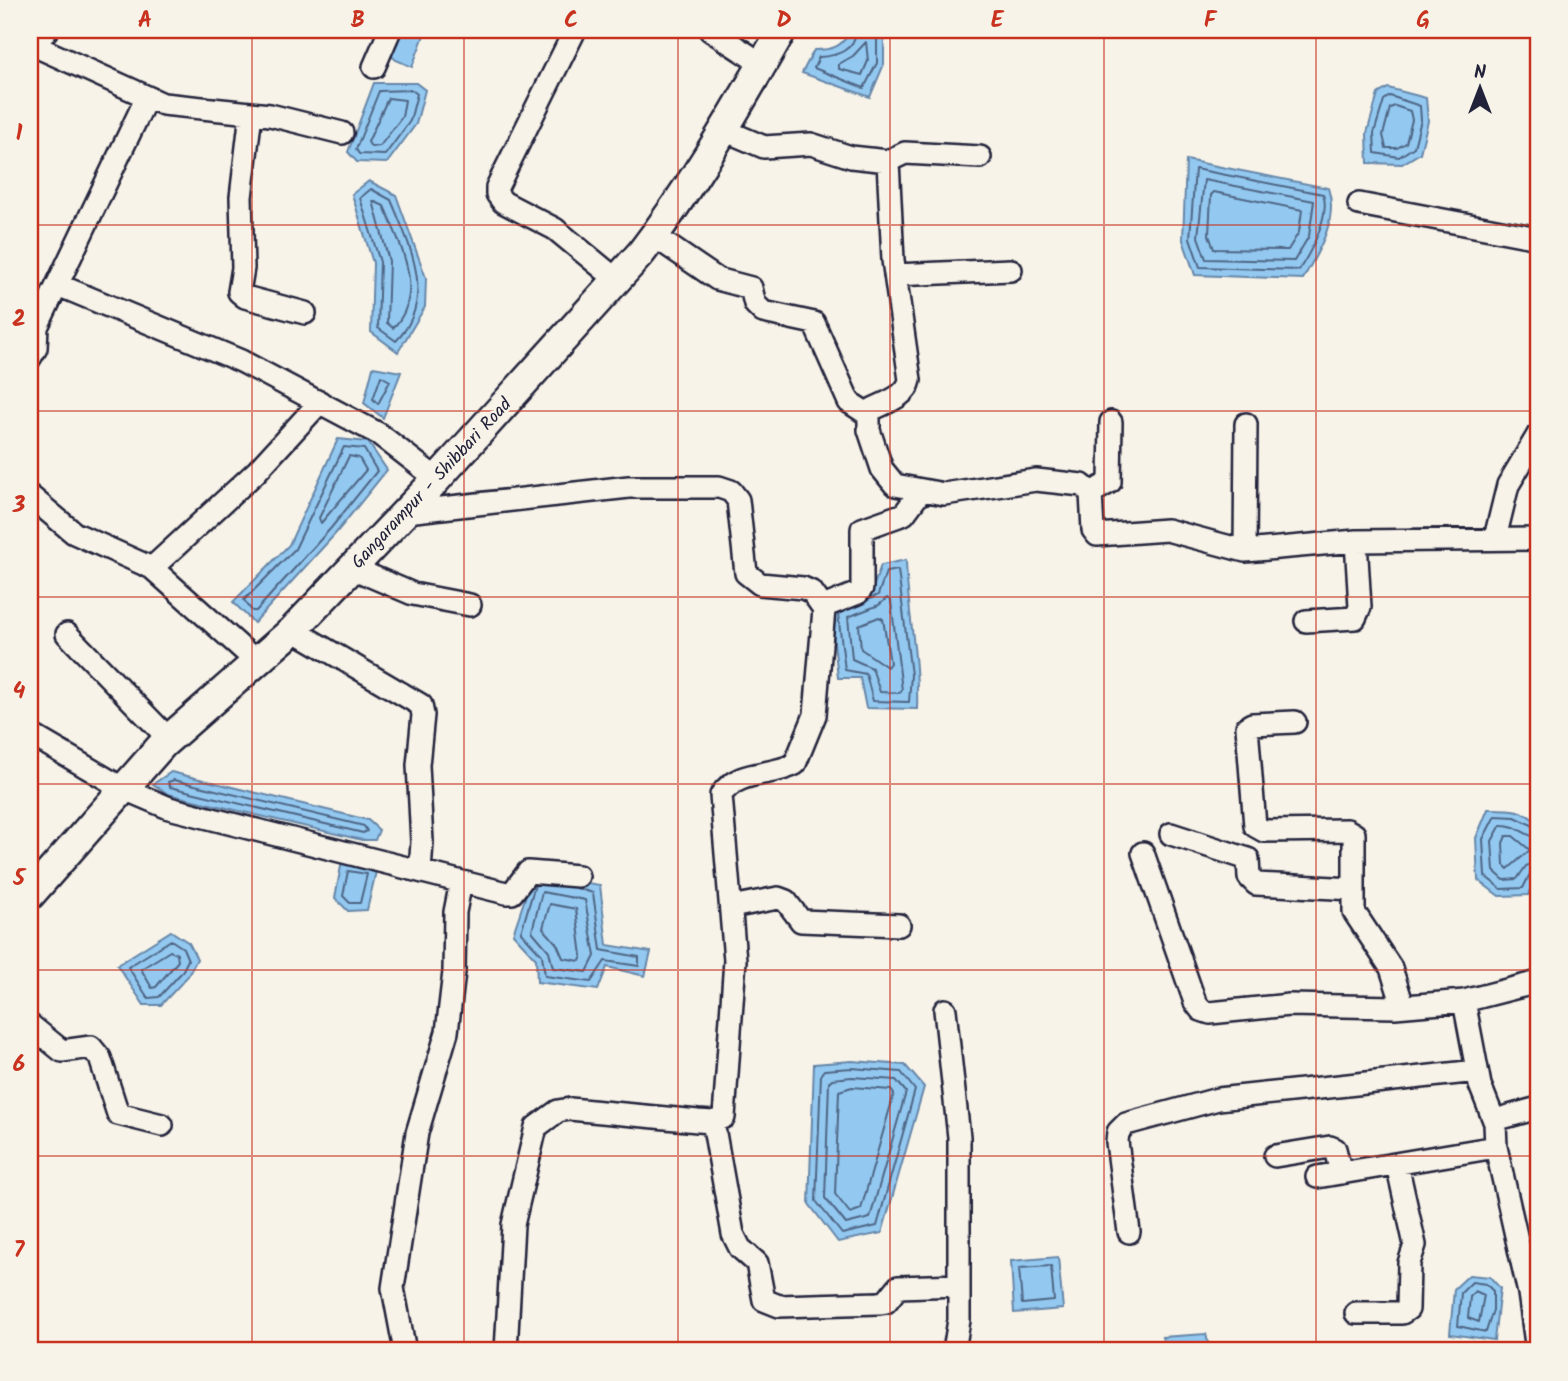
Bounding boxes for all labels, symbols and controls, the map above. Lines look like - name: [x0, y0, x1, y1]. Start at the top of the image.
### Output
- text: A: [138, 3, 152, 39]
- text: B: [351, 3, 365, 39]
- text: C: [564, 3, 578, 39]
- text: D: [776, 3, 792, 39]
- text: E: [991, 3, 1005, 39]
- text: F: [1204, 3, 1218, 39]
- text: G: [1416, 3, 1430, 39]
- north arrow: [1446, 52, 1516, 122]
- text: N: [1474, 58, 1486, 88]
- text: 1: [16, 116, 23, 152]
- text: 2: [12, 302, 26, 338]
- street label: Gangarampur - Shibbari Road: [345, 391, 520, 576]
- text: 3: [12, 488, 26, 524]
- text: 4: [13, 674, 26, 710]
- text: 5: [12, 861, 27, 897]
- text: 6: [13, 1047, 25, 1083]
- text: 7: [14, 1233, 26, 1269]

